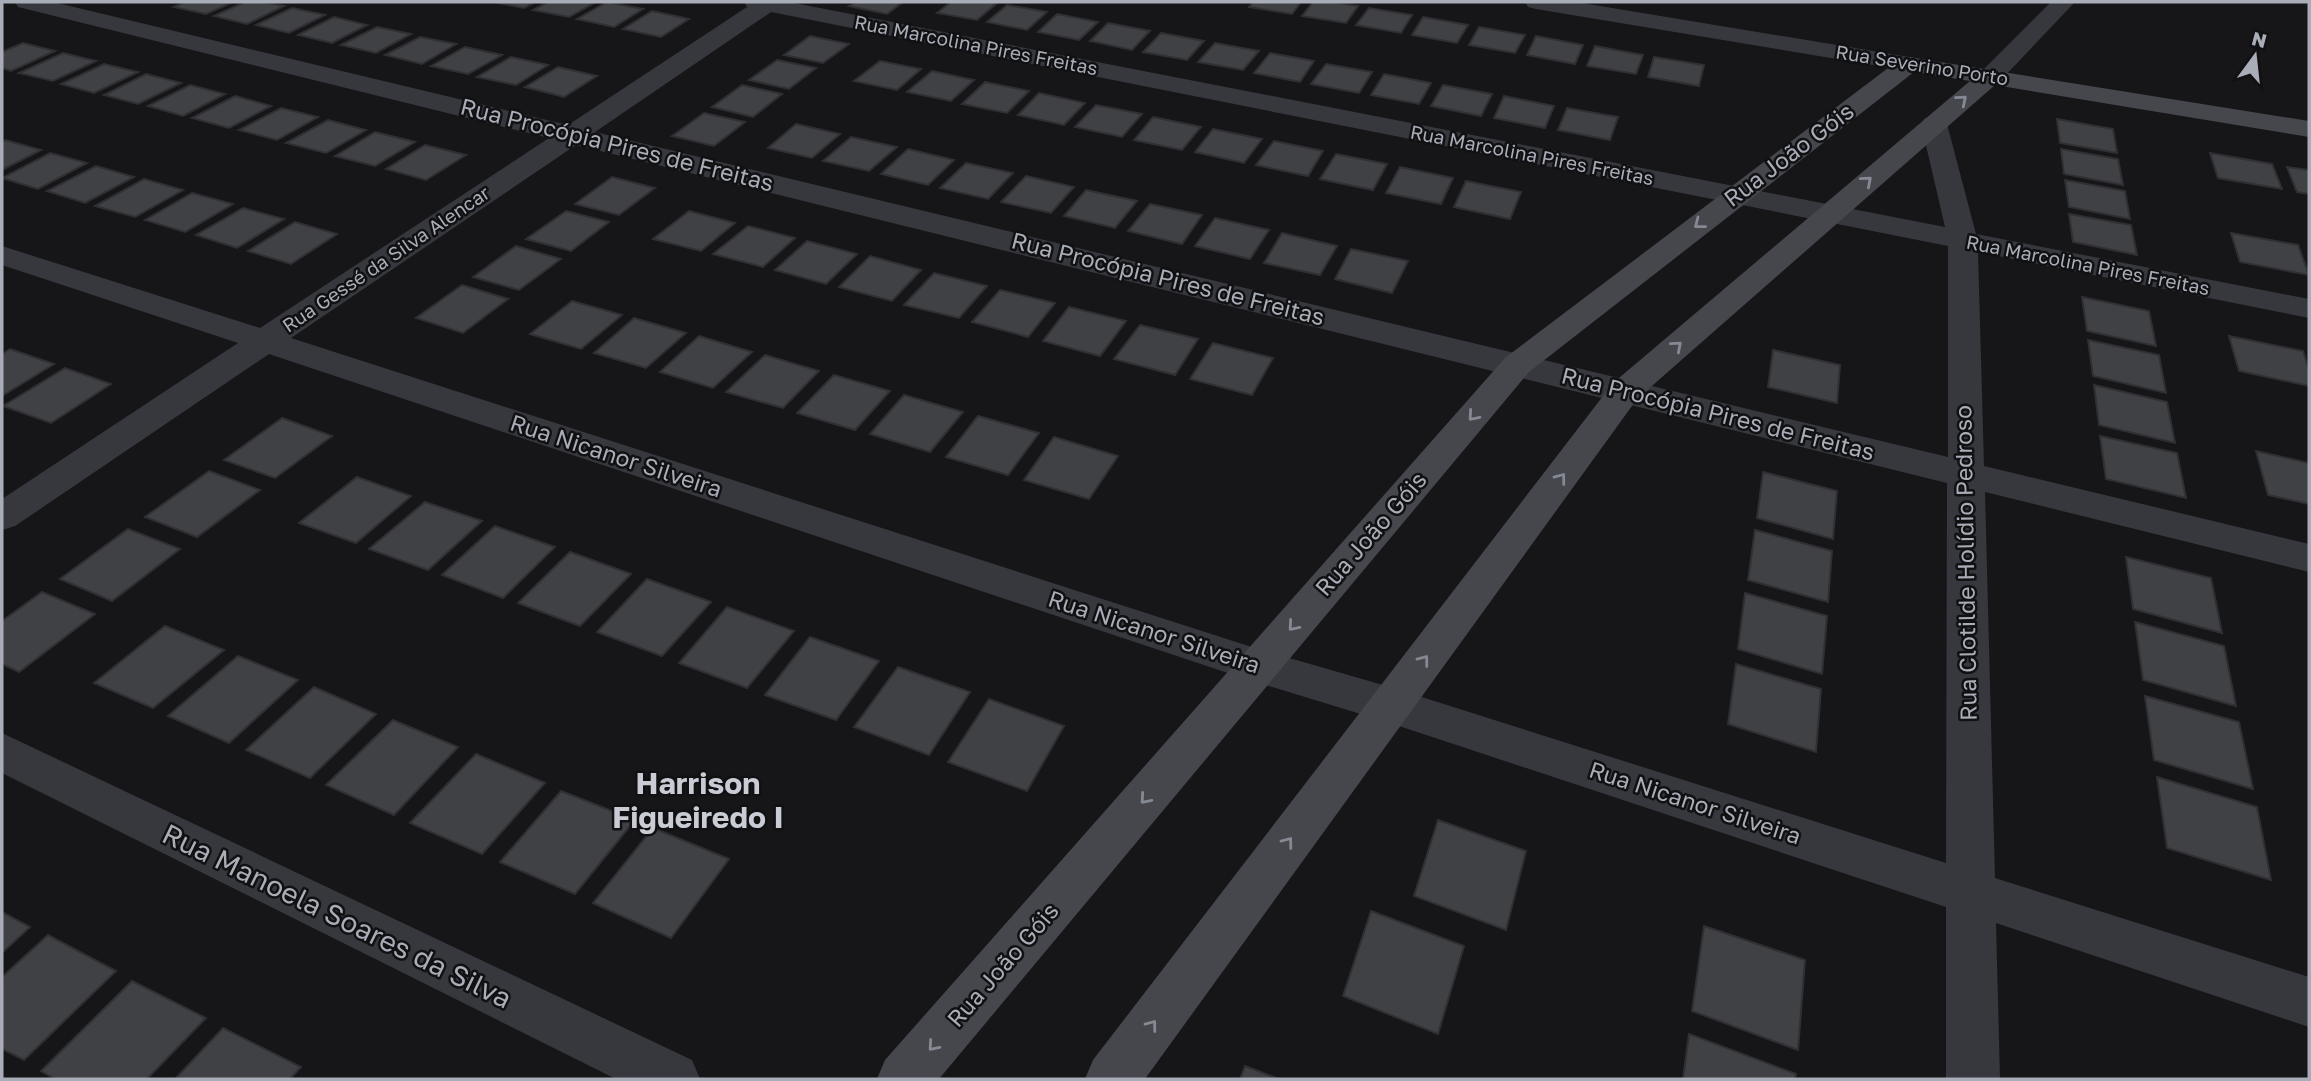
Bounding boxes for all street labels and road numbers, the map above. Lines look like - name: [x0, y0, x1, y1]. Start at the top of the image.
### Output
- street label: Rua Marcolina Pires Freitas: [852, 10, 1100, 79]
- street label: Rua Severino Porto: [1834, 40, 2010, 90]
- street label: Rua Procópia Pires de Freitas: [458, 92, 777, 197]
- street label: Rua João Góis: [1718, 96, 1859, 212]
- street label: Rua Marcolina Pires Freitas: [1408, 120, 1656, 189]
- street label: Rua Gessé da Silva Alencar: [278, 180, 494, 337]
- street label: Rua Procópia Pires de Freitas: [1009, 226, 1328, 331]
- street label: Rua Marcolina Pires Freitas: [1964, 230, 2212, 299]
- street label: Rua Procópia Pires de Freitas: [1559, 361, 1878, 466]
- street label: Rua Clotilde Holídio Pedroso: [1948, 405, 1982, 721]
- street label: Rua Nicanor Silveira: [507, 408, 726, 503]
- street label: Rua João Góis: [1309, 466, 1432, 601]
- street label: Rua Nicanor Silveira: [1045, 584, 1264, 679]
- street label: Rua Nicanor Silveira: [1586, 755, 1805, 850]
- street label: Rua Manoela Soares da Silva: [157, 817, 517, 1015]
- street label: Rua João Góis: [941, 897, 1064, 1032]

